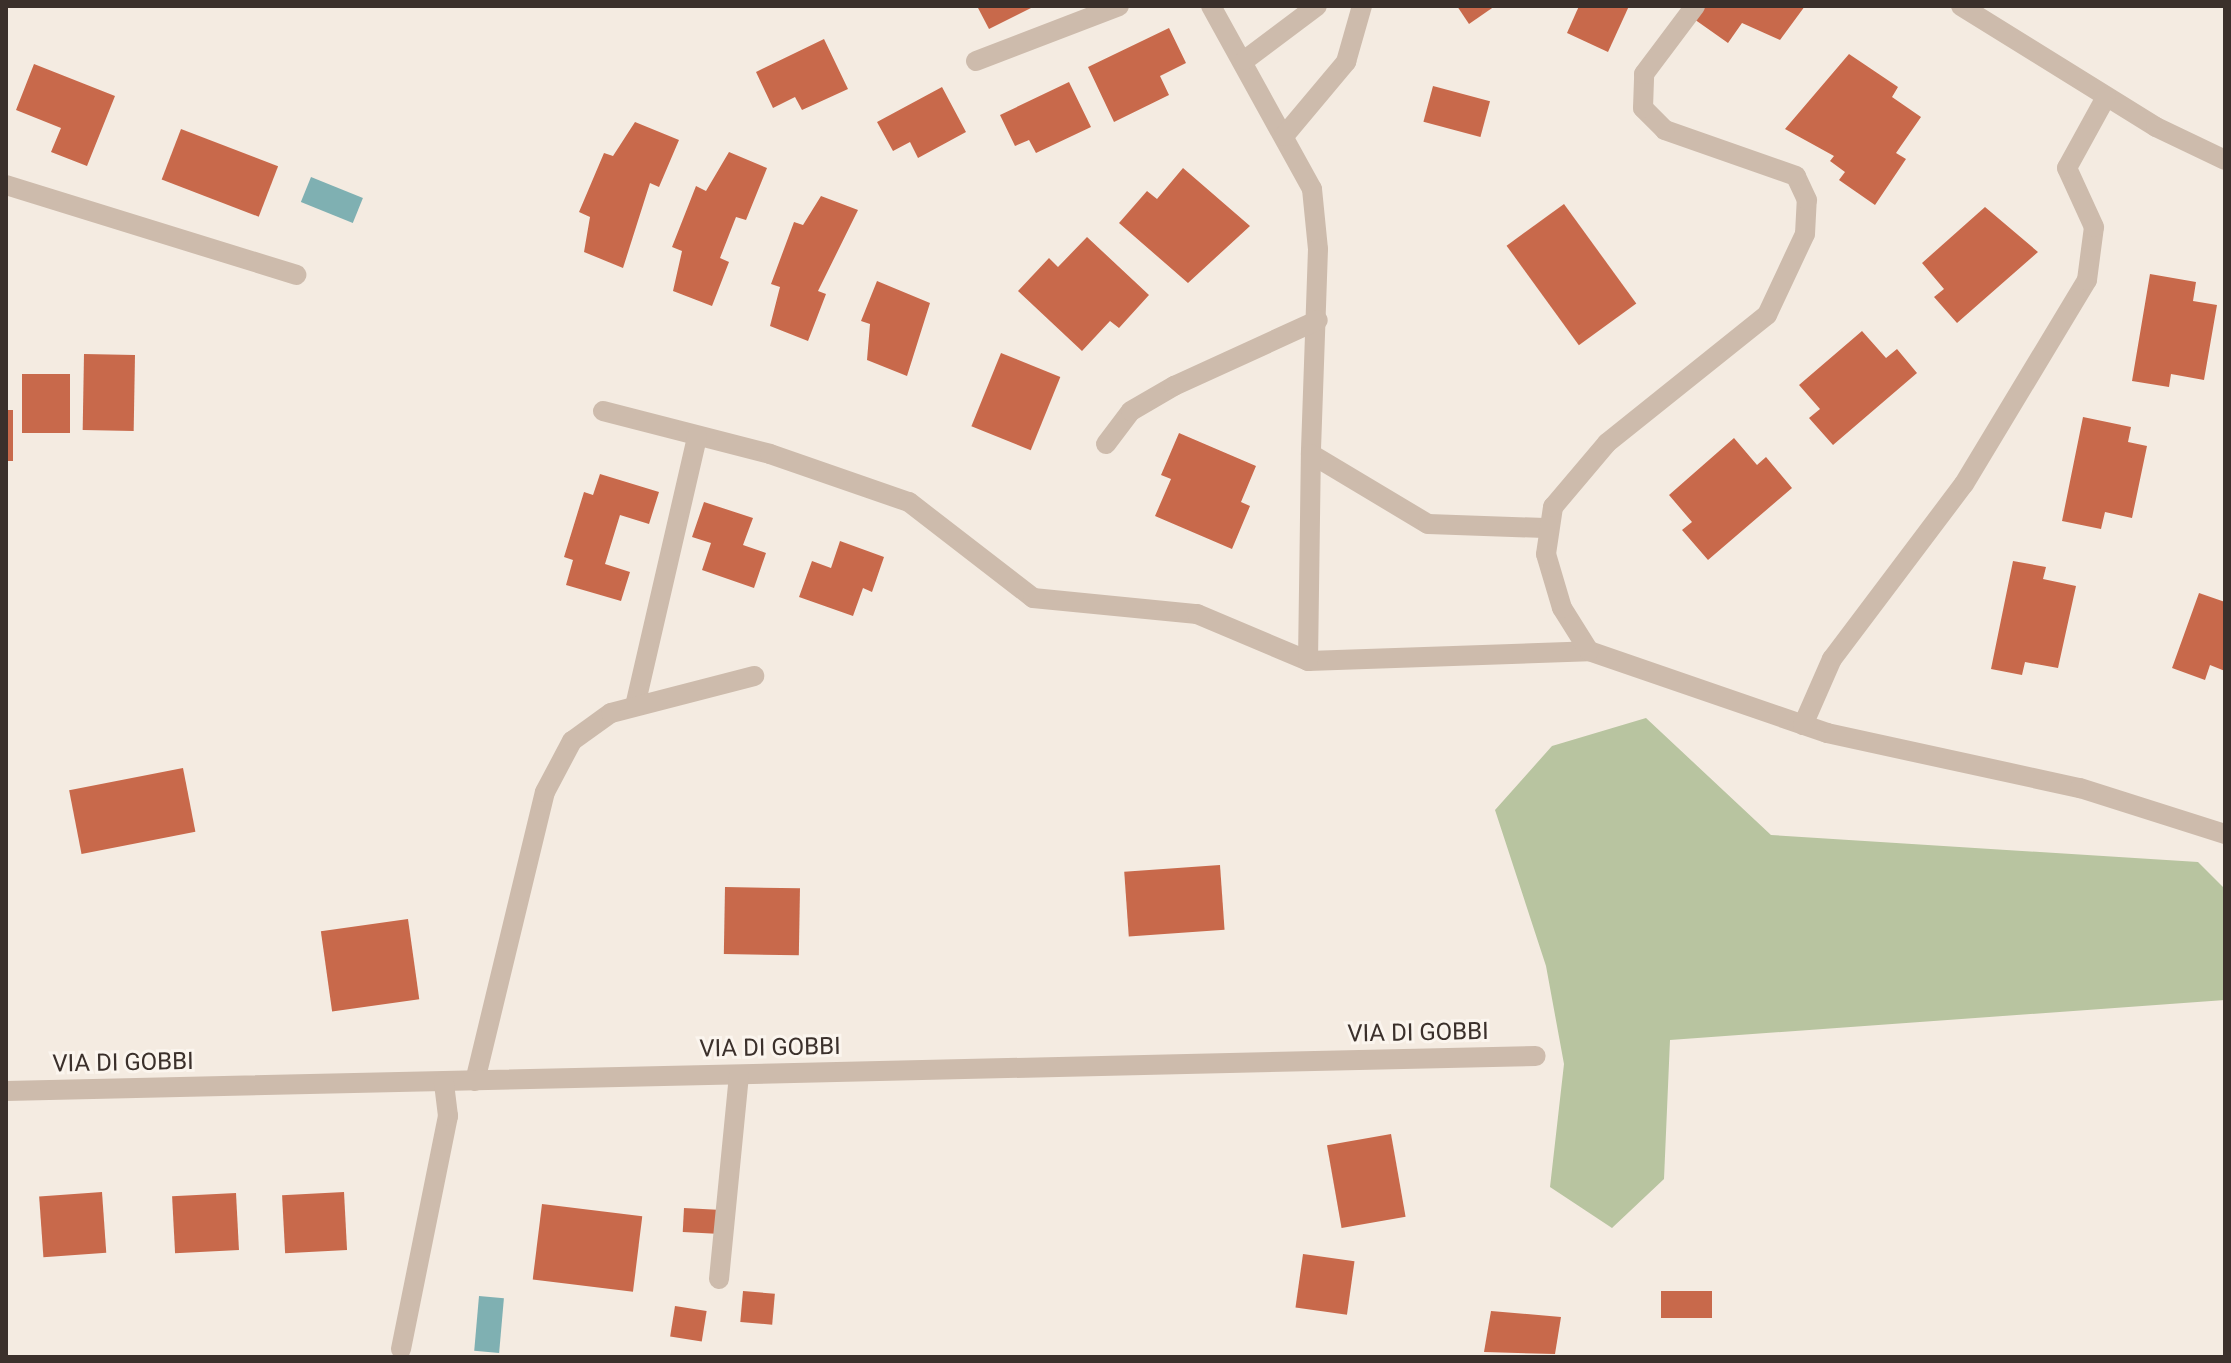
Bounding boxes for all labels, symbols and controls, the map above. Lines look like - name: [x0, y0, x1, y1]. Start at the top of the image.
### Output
- street label: VIA DI GOBBI: [1347, 1017, 1489, 1049]
- street label: VIA DI GOBBI: [699, 1032, 841, 1064]
- street label: VIA DI GOBBI: [52, 1047, 194, 1079]

